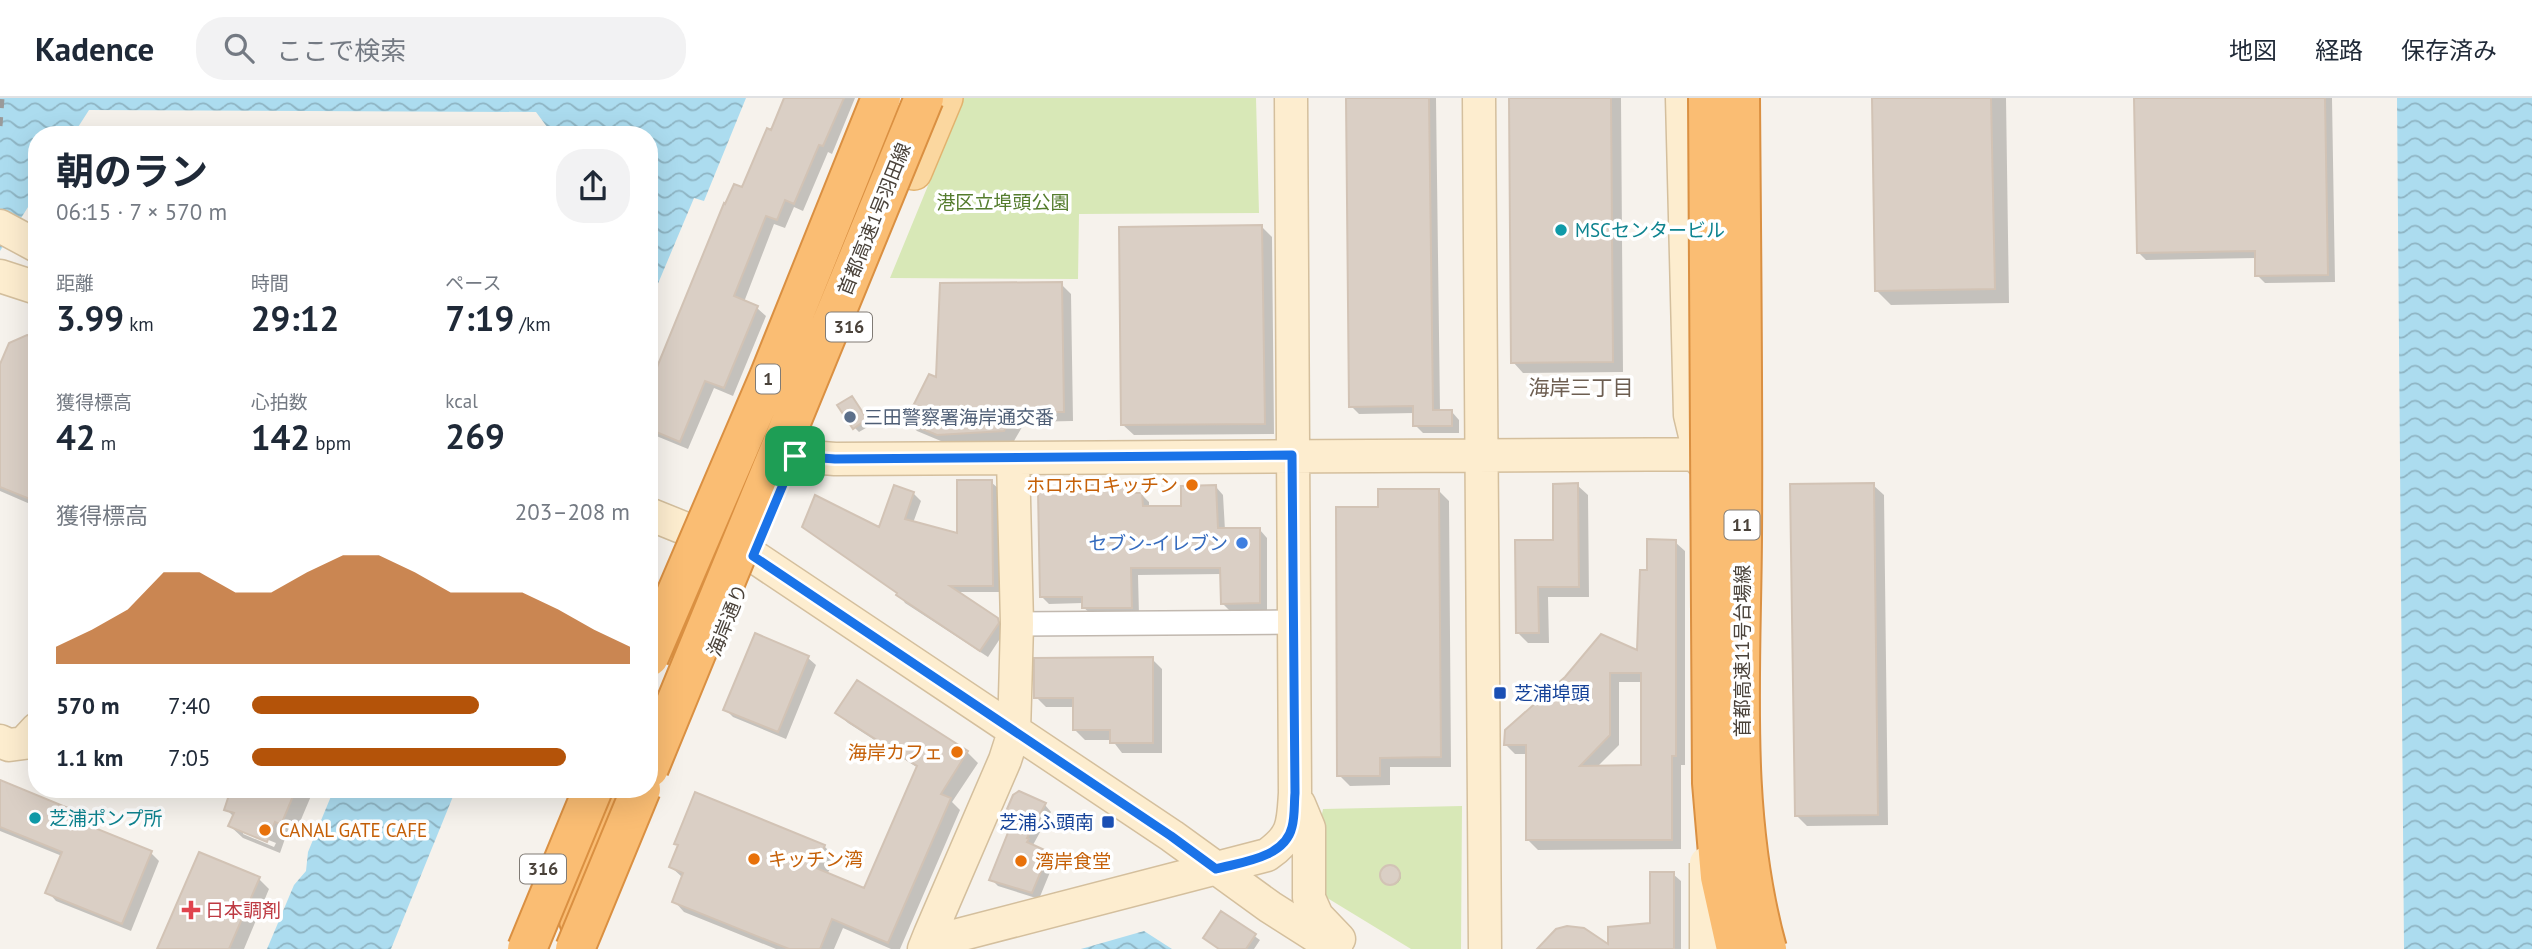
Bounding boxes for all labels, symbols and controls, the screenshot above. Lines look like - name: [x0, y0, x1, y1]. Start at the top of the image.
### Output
- search box: [196, 17, 686, 80]
- text: Kadence: [35, 27, 154, 70]
- icon: search: [220, 29, 258, 67]
- text: ここで検索: [276, 34, 406, 67]
- text: 地図: [2229, 35, 2277, 66]
- text: 経路: [2315, 35, 2363, 66]
- text: 保存済み: [2401, 35, 2497, 66]
- street label: 首都高速1号羽田線: [832, 139, 916, 299]
- text: 朝のラン: [56, 146, 208, 195]
- button: share: [556, 149, 630, 223]
- park label: 港区立埠頭公園: [936, 190, 1070, 214]
- text: 06:15 · 7 × 570 m: [56, 197, 227, 226]
- place label: MSCセンタービル: [1575, 218, 1725, 242]
- marker: MSCセンタービル: [1553, 222, 1569, 238]
- text: 距離: [56, 271, 94, 295]
- text: 時間: [251, 271, 289, 295]
- text: ペース: [445, 271, 501, 295]
- text: 3.99: [56, 295, 124, 341]
- text: 29:12: [251, 295, 339, 341]
- text: 7:19: [445, 295, 514, 341]
- text: km: [124, 312, 154, 336]
- text: /km: [514, 312, 551, 336]
- road number: 316: [826, 312, 872, 342]
- road number: 1: [756, 365, 780, 394]
- district label: 海岸三丁目: [1529, 374, 1634, 401]
- text: kcal: [445, 389, 478, 413]
- text: 獲得標高: [56, 390, 132, 414]
- text: 心拍数: [251, 390, 308, 414]
- place label: 三田警察署海岸通交番: [864, 405, 1054, 429]
- marker: 三田警察署海岸通交番: [842, 409, 858, 425]
- text: 269: [445, 413, 505, 459]
- text: 42: [56, 414, 96, 460]
- text: 142: [251, 414, 310, 460]
- pin: [765, 426, 825, 486]
- text: m: [96, 431, 116, 455]
- text: bpm: [310, 431, 351, 455]
- icon: arrive: [776, 437, 814, 475]
- place label: ホロホロキッチン: [1026, 473, 1178, 497]
- marker: ホロホロキッチン: [1184, 477, 1200, 493]
- text: 203–208 m: [515, 497, 630, 526]
- text: 獲得標高: [56, 501, 148, 530]
- road number: 11: [1724, 510, 1760, 540]
- place label: セブン-イレブン: [1088, 531, 1228, 555]
- marker: セブン-イレブン: [1234, 535, 1250, 551]
- street label: 首都高速11号台場線: [1730, 565, 1754, 737]
- street label: 海岸通り: [702, 580, 752, 660]
- place label: 芝浦埠頭: [1514, 681, 1590, 705]
- marker: 芝浦埠頭: [1492, 685, 1508, 701]
- text: 570 m: [56, 691, 119, 720]
- text: 7:40: [168, 691, 211, 720]
- place label: 海岸カフェ: [848, 740, 943, 764]
- text: 1.1 km: [56, 743, 123, 772]
- text: 7:05: [168, 743, 211, 772]
- marker: 海岸カフェ: [949, 744, 965, 760]
- place label: 芝浦ポンプ所: [49, 806, 162, 830]
- marker: 芝浦ポンプ所: [27, 810, 43, 826]
- place label: 芝浦ふ頭南: [999, 810, 1094, 834]
- marker: 芝浦ふ頭南: [1100, 814, 1116, 830]
- place label: CANAL GATE CAFE: [279, 818, 427, 842]
- marker: CANAL GATE CAFE: [257, 822, 273, 838]
- place label: キッチン湾: [768, 847, 863, 871]
- place label: 湾岸食堂: [1035, 849, 1111, 873]
- marker: キッチン湾: [746, 851, 762, 867]
- marker: 湾岸食堂: [1013, 853, 1029, 869]
- road number: 316: [520, 854, 566, 884]
- place label: 日本調剤: [205, 898, 281, 922]
- marker: 日本調剤: [183, 902, 199, 918]

